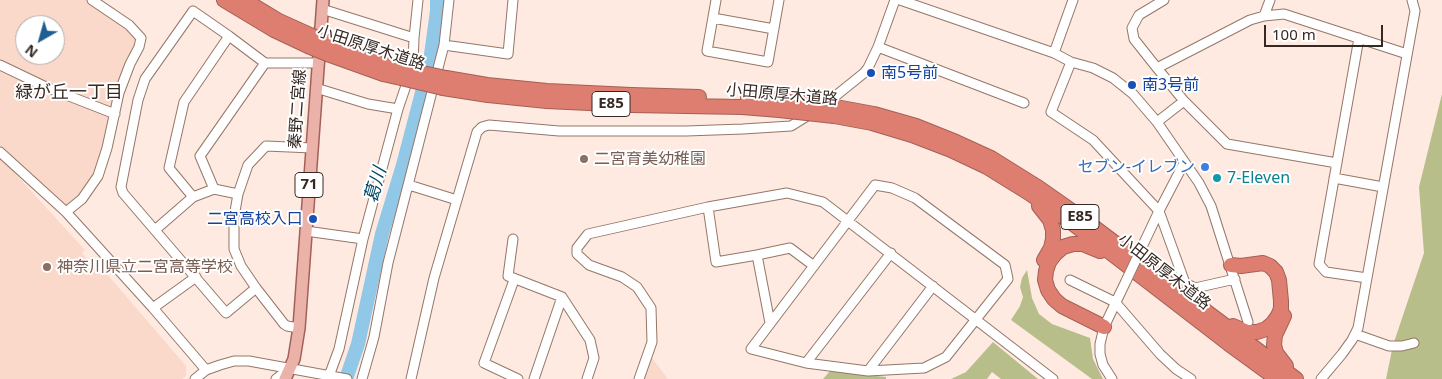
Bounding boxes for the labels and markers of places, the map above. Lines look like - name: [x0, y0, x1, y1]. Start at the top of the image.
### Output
- place label: 南5号前: [881, 63, 938, 83]
- marker: 南5号前: [865, 67, 877, 79]
- place label: 南3号前: [1142, 75, 1199, 95]
- marker: 南3号前: [1126, 79, 1138, 91]
- place label: 二宮育美幼稚園: [594, 149, 706, 169]
- marker: 二宮育美幼稚園: [578, 153, 590, 165]
- place label: セブン-イレブン: [1078, 157, 1195, 177]
- marker: セブン-イレブン: [1199, 161, 1211, 173]
- place label: 7-Eleven: [1227, 168, 1290, 188]
- marker: 7-Eleven: [1211, 172, 1223, 184]
- place label: 二宮高校入口: [207, 209, 303, 229]
- marker: 二宮高校入口: [307, 213, 319, 225]
- place label: 神奈川県立二宮高等学校: [57, 257, 233, 277]
- marker: 神奈川県立二宮高等学校: [41, 261, 53, 273]

